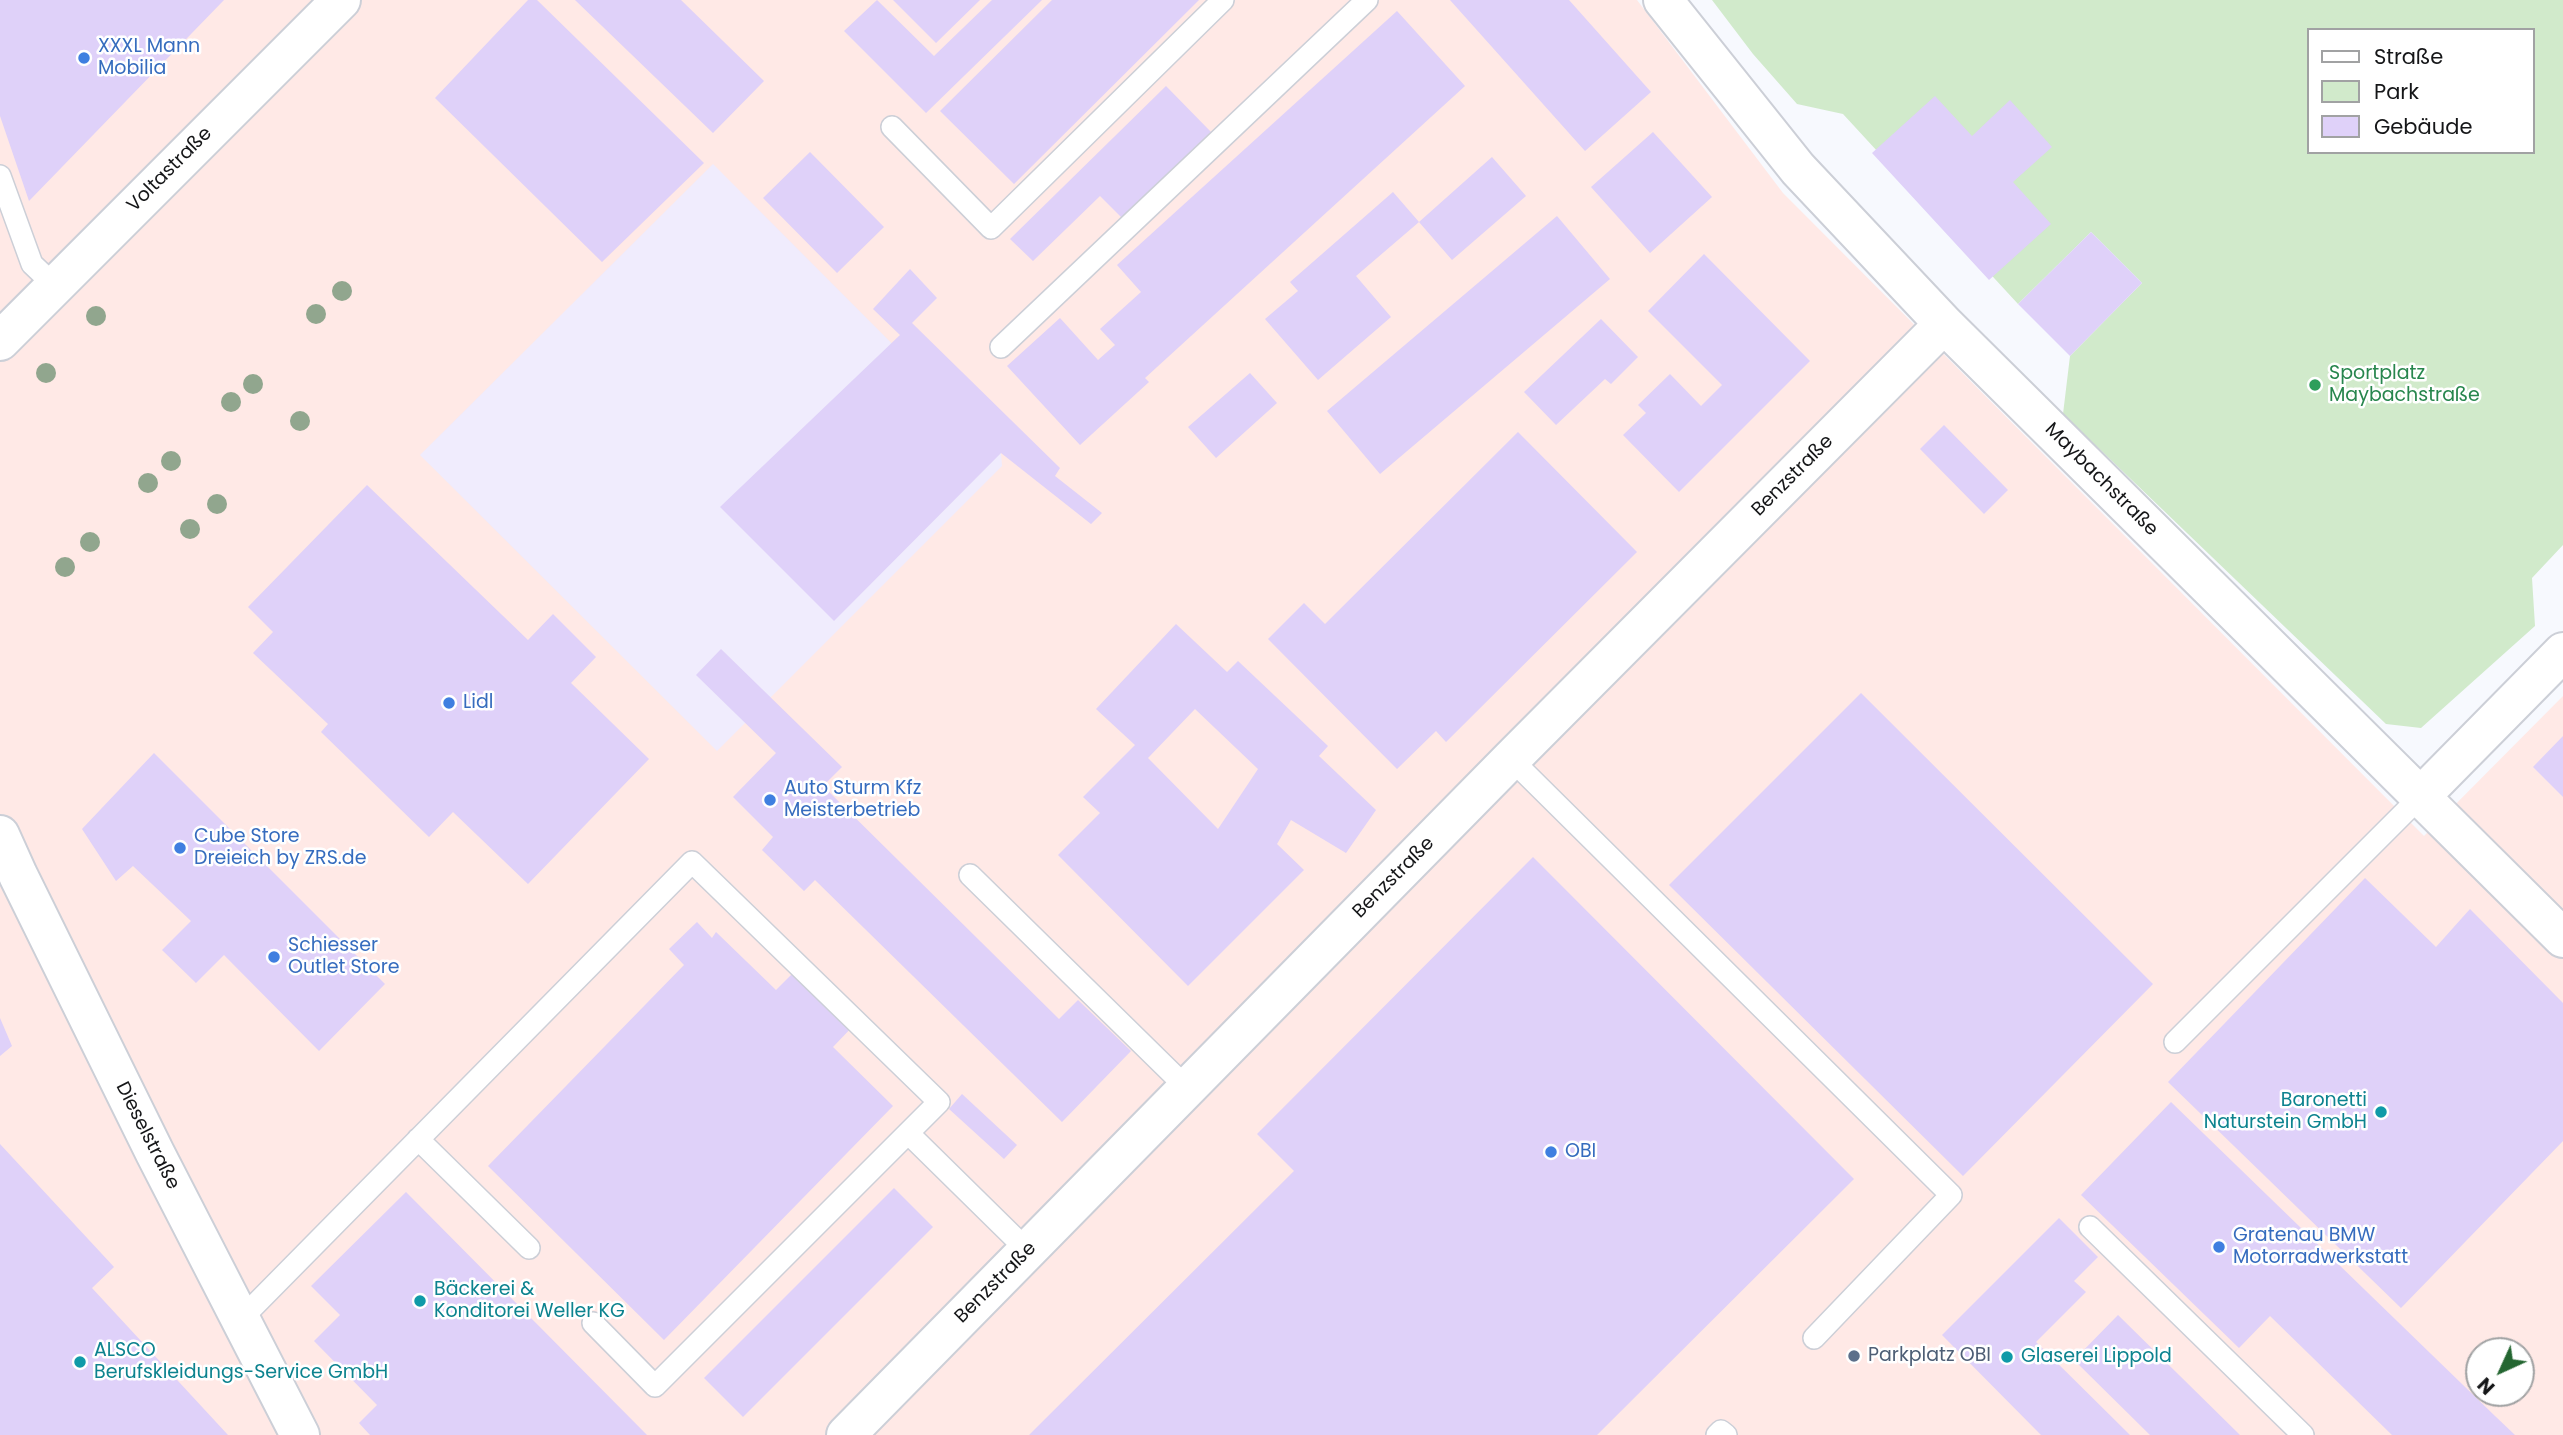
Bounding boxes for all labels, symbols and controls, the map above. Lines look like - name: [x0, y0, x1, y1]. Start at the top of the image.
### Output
- legend: [2308, 28, 2535, 154]
- place label: XXXL Mann Mobilia: [98, 36, 200, 80]
- text: Straße: [2374, 42, 2443, 71]
- marker: XXXL Mann Mobilia: [76, 50, 92, 66]
- text: Park: [2374, 77, 2419, 106]
- text: Gebäude: [2374, 112, 2472, 141]
- street label: Voltastraße: [123, 123, 217, 217]
- place label: Sportplatz Maybachstraße: [2329, 363, 2480, 407]
- marker: Sportplatz Maybachstraße: [2307, 377, 2323, 393]
- street label: Maybachstraße: [2040, 419, 2162, 541]
- street label: Benzstraße: [1748, 431, 1838, 521]
- place label: Lidl: [463, 692, 493, 714]
- marker: Lidl: [441, 695, 457, 711]
- place label: Auto Sturm Kfz Meisterbetrieb: [784, 778, 921, 822]
- marker: Auto Sturm Kfz Meisterbetrieb: [762, 792, 778, 808]
- place label: Cube Store Dreieich by ZRS.de: [194, 826, 366, 870]
- street label: Benzstraße: [1349, 833, 1439, 923]
- marker: Cube Store Dreieich by ZRS.de: [172, 840, 188, 856]
- place label: Schiesser Outlet Store: [288, 935, 400, 979]
- marker: Schiesser Outlet Store: [266, 949, 282, 965]
- street label: Dieselstraße: [110, 1078, 184, 1194]
- place label: Baronetti Naturstein GmbH: [2204, 1090, 2367, 1134]
- marker: Baronetti Naturstein GmbH: [2373, 1104, 2389, 1120]
- place label: OBI: [1565, 1141, 1596, 1163]
- marker: OBI: [1543, 1144, 1559, 1160]
- place label: Gratenau BMW Motorradwerkstatt: [2233, 1225, 2408, 1269]
- street label: Benzstraße: [951, 1238, 1041, 1328]
- marker: Gratenau BMW Motorradwerkstatt: [2211, 1239, 2227, 1255]
- place label: Bäckerei & Konditorei Weller KG: [434, 1279, 625, 1323]
- marker: Bäckerei & Konditorei Weller KG: [412, 1293, 428, 1309]
- north arrow: [2465, 1337, 2535, 1407]
- place label: ALSCO Berufskleidungs-Service GmbH: [94, 1340, 388, 1384]
- place label: Parkplatz OBI: [1868, 1345, 1991, 1367]
- place label: Glaserei Lippold: [2021, 1346, 2172, 1368]
- marker: Parkplatz OBI: [1846, 1348, 1862, 1364]
- marker: Glaserei Lippold: [1999, 1349, 2015, 1365]
- marker: ALSCO Berufskleidungs-Service GmbH: [72, 1354, 88, 1370]
- text: N: [2472, 1371, 2501, 1400]

